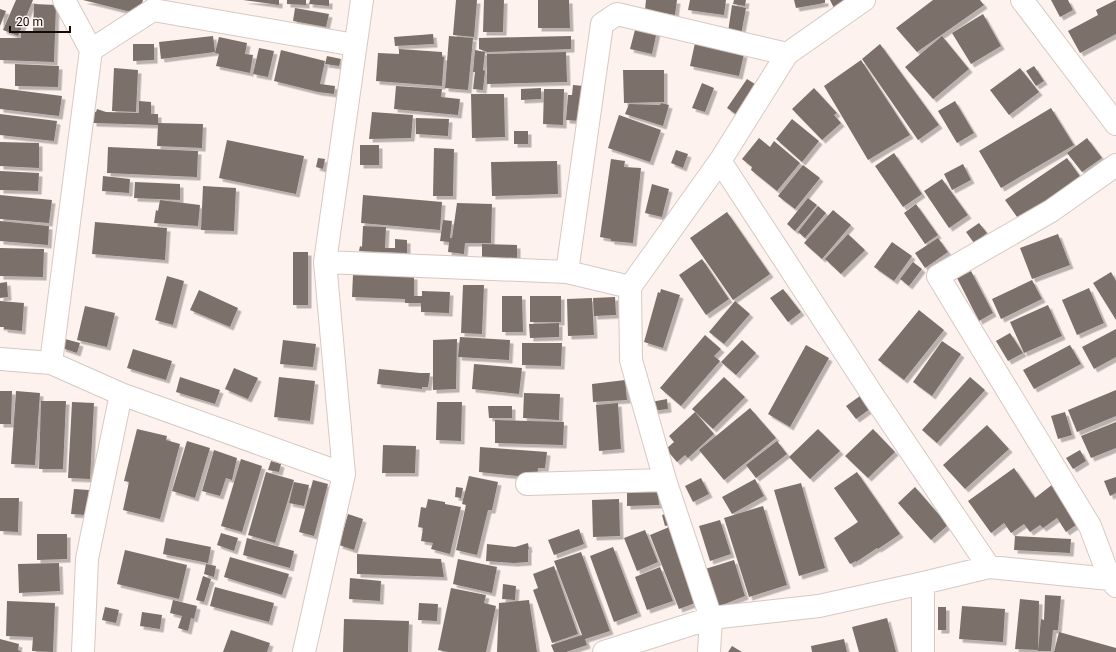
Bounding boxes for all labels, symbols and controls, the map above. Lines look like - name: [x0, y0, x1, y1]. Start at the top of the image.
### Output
- scale bar: [10, 8, 70, 34]
- text: 20 m: [16, 15, 43, 29]

